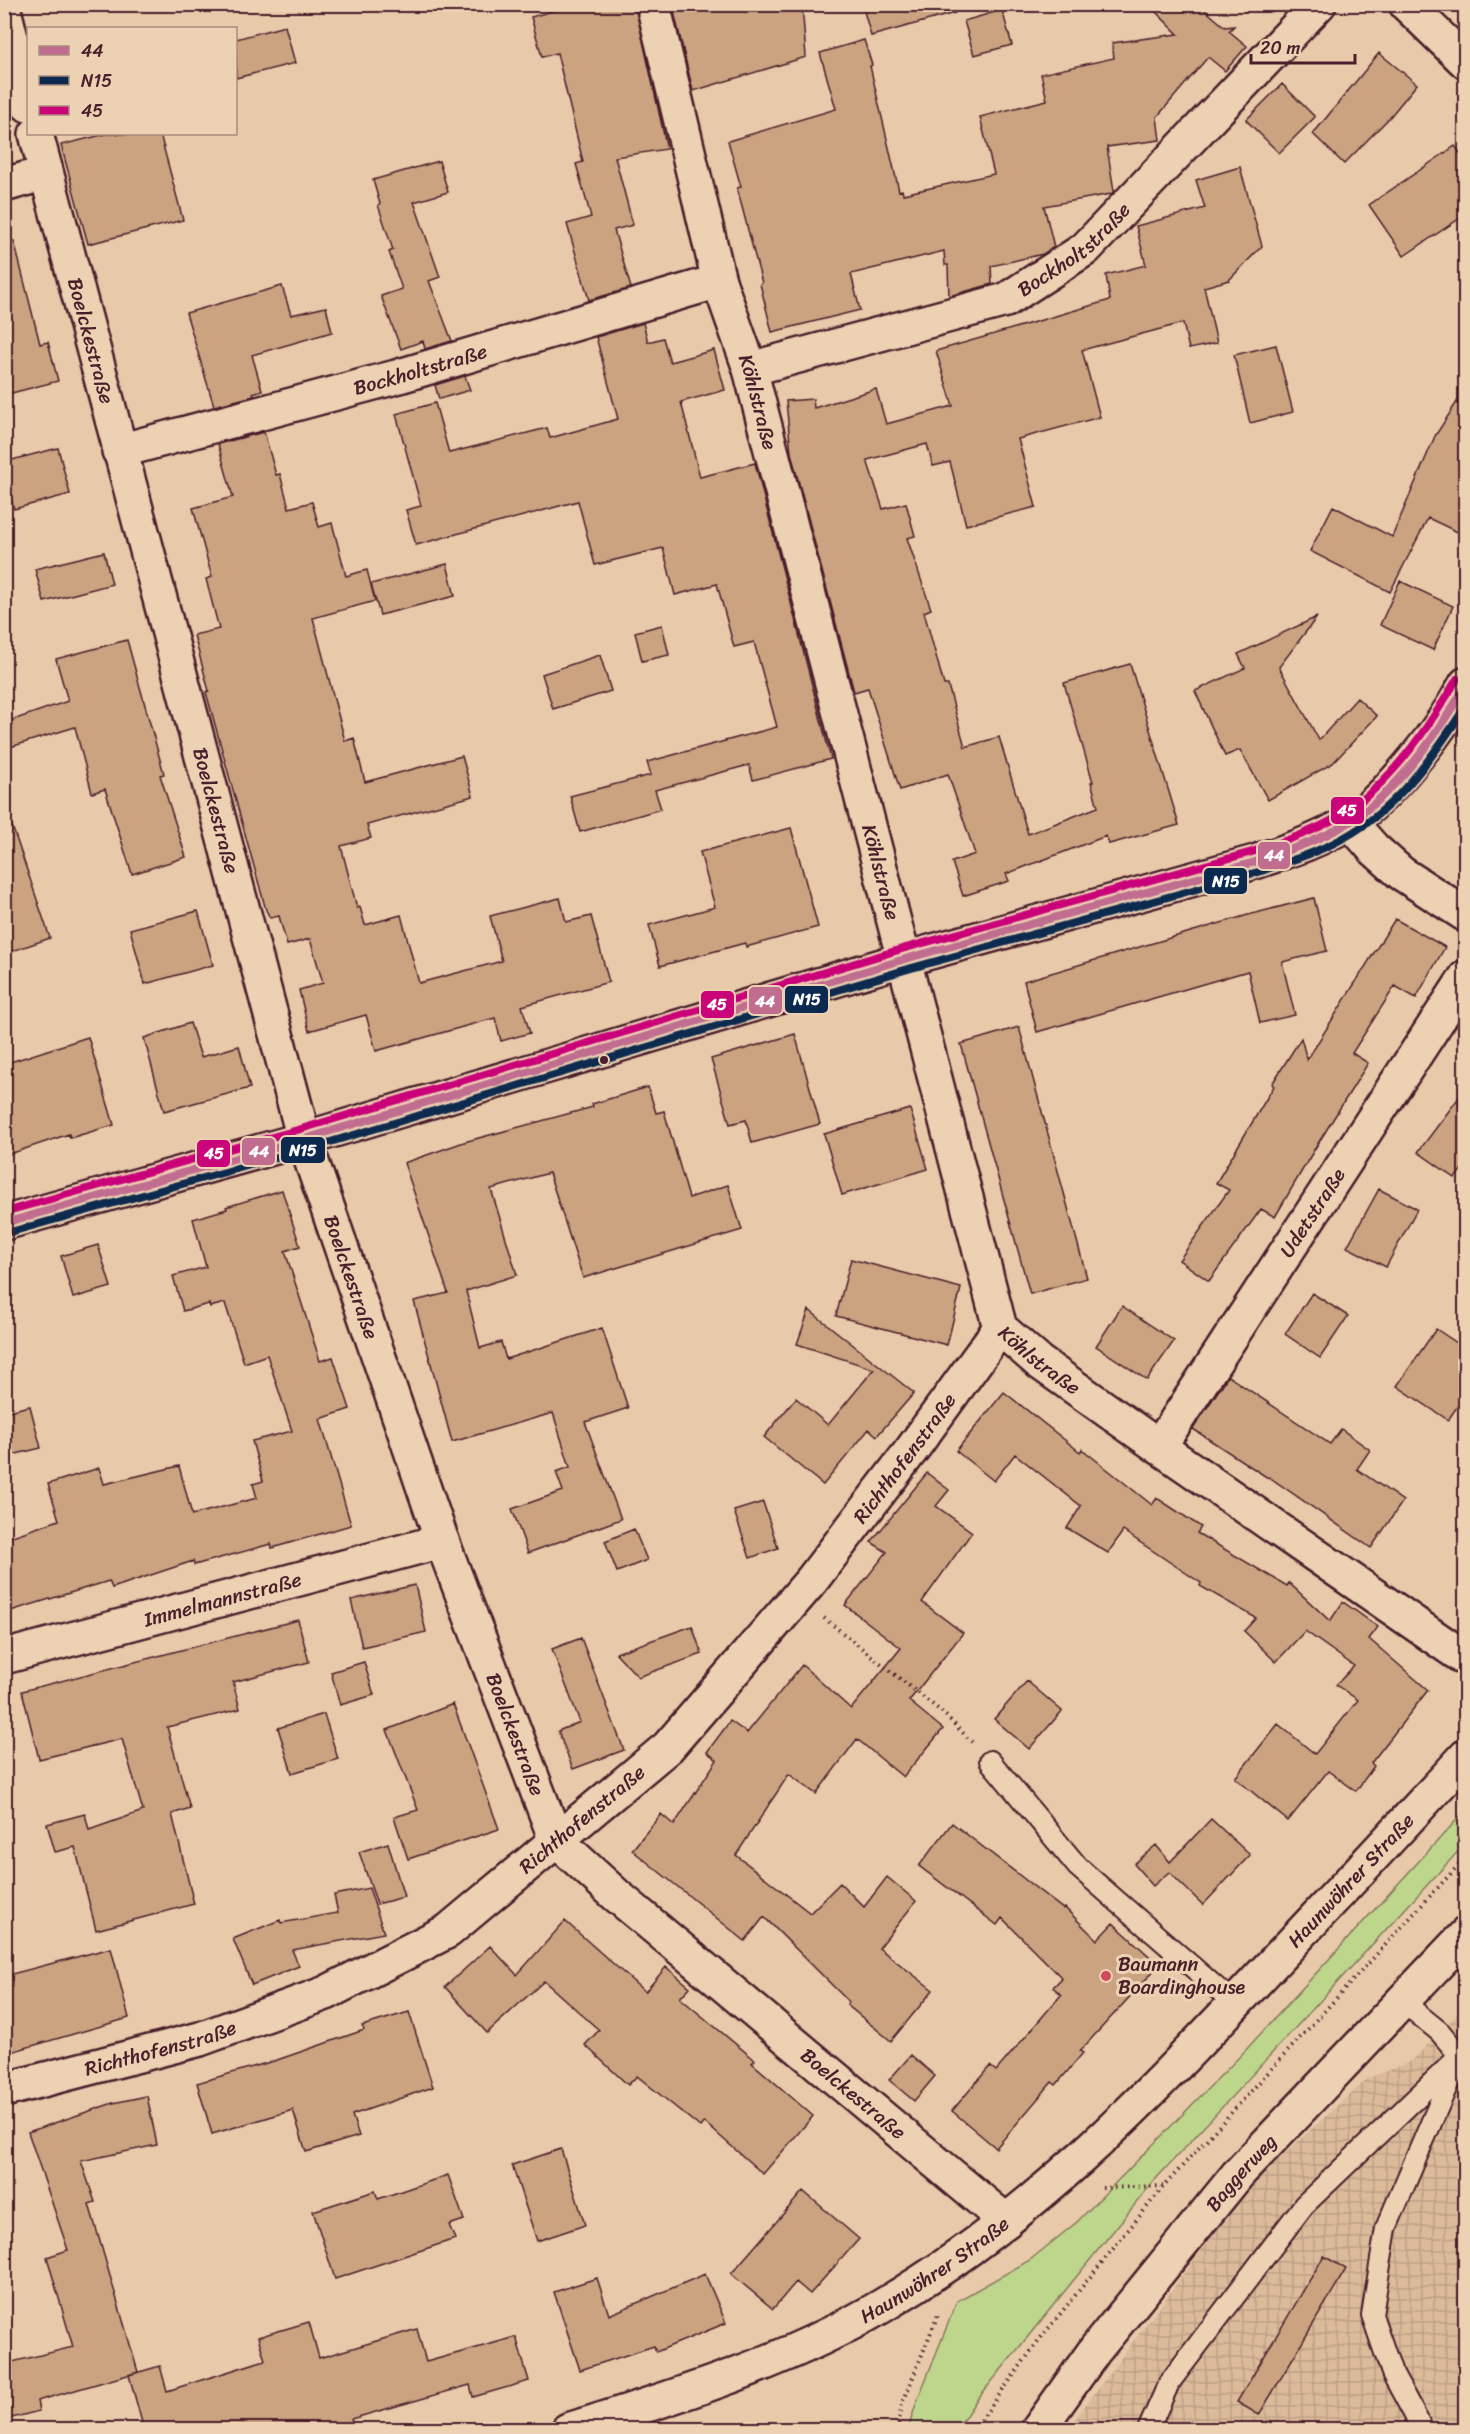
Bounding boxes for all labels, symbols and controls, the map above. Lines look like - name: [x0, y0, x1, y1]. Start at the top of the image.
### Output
- legend: [27, 27, 237, 135]
- scale bar: [1251, 27, 1354, 65]
- text: 20 m: [1260, 32, 1300, 64]
- text: 44: [81, 35, 104, 67]
- text: N15: [81, 65, 112, 97]
- text: 45: [81, 95, 103, 127]
- street label: Bockholtstraße: [1010, 194, 1139, 306]
- street label: Boelckestraße: [57, 274, 124, 408]
- street label: Bockholtstraße: [349, 334, 491, 406]
- street label: Köhlstraße: [728, 349, 787, 454]
- street label: Boelckestraße: [182, 744, 249, 877]
- line badge: 45: [1330, 796, 1365, 825]
- text: 45: [1336, 796, 1357, 825]
- street label: Köhlstraße: [851, 821, 910, 924]
- line badge: 44: [1257, 841, 1291, 870]
- text: 44: [1263, 841, 1284, 870]
- line badge: N15: [1203, 867, 1248, 895]
- text: N15: [1211, 867, 1240, 896]
- line badge: N15: [784, 985, 829, 1014]
- text: N15: [792, 985, 821, 1014]
- line badge: 44: [748, 986, 783, 1015]
- text: 44: [754, 987, 775, 1016]
- line badge: 45: [700, 990, 735, 1019]
- text: 45: [706, 990, 727, 1019]
- unlabelled marker: [598, 1054, 610, 1066]
- line badge: N15: [280, 1136, 326, 1164]
- text: N15: [288, 1136, 317, 1165]
- line badge: 44: [241, 1137, 276, 1166]
- text: 44: [248, 1137, 269, 1166]
- line badge: 45: [196, 1139, 231, 1168]
- text: 45: [203, 1139, 224, 1168]
- street label: Udetstraße: [1270, 1160, 1355, 1265]
- street label: Boelckestraße: [313, 1210, 388, 1344]
- street label: Köhlstraße: [990, 1316, 1088, 1404]
- street label: Richthofenstraße: [844, 1385, 966, 1531]
- street label: Immelmannstraße: [139, 1562, 305, 1638]
- street label: Boelckestraße: [476, 1668, 555, 1801]
- street label: Richthofenstraße: [511, 1756, 653, 1883]
- street label: Haunwöhrer Straße: [1279, 1805, 1423, 1956]
- place label: Baumann Boardinghouse: [1118, 1947, 1246, 2005]
- marker: Baumann Boardinghouse: [1099, 1969, 1113, 1983]
- street label: Richthofenstraße: [81, 2010, 242, 2086]
- street label: Boelckestraße: [792, 2039, 914, 2149]
- street label: Baggerweg: [1197, 2126, 1286, 2220]
- street label: Haunwöhrer Straße: [853, 2207, 1017, 2333]

